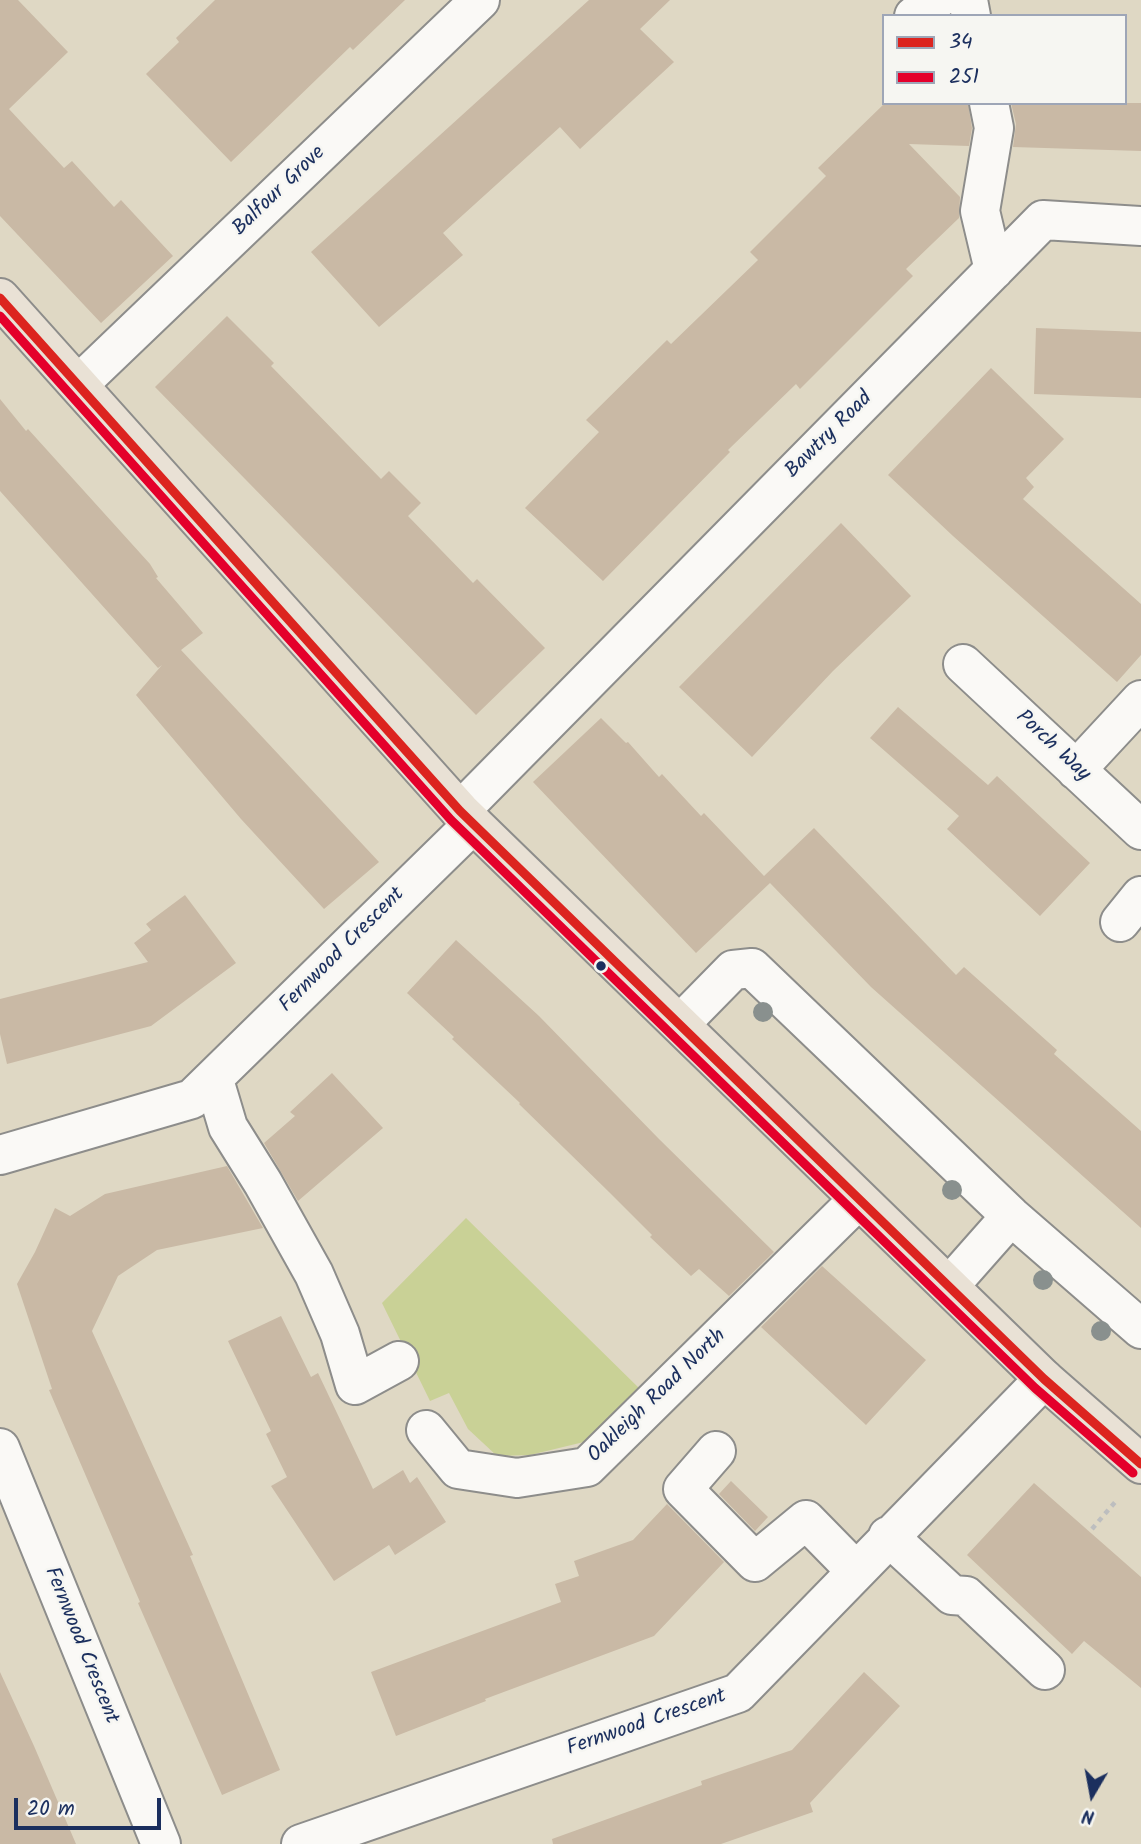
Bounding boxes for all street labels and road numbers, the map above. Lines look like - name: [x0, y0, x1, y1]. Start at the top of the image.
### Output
- street label: Balfour Grove: [228, 142, 332, 242]
- street label: Bawtry Road: [781, 387, 879, 485]
- street label: Porch Way: [1009, 706, 1095, 788]
- street label: Fernwood Crescent: [275, 883, 411, 1019]
- street label: Oakleigh Road North: [584, 1325, 732, 1469]
- street label: Fernwood Crescent: [37, 1564, 123, 1728]
- street label: Fernwood Crescent: [564, 1685, 730, 1763]

